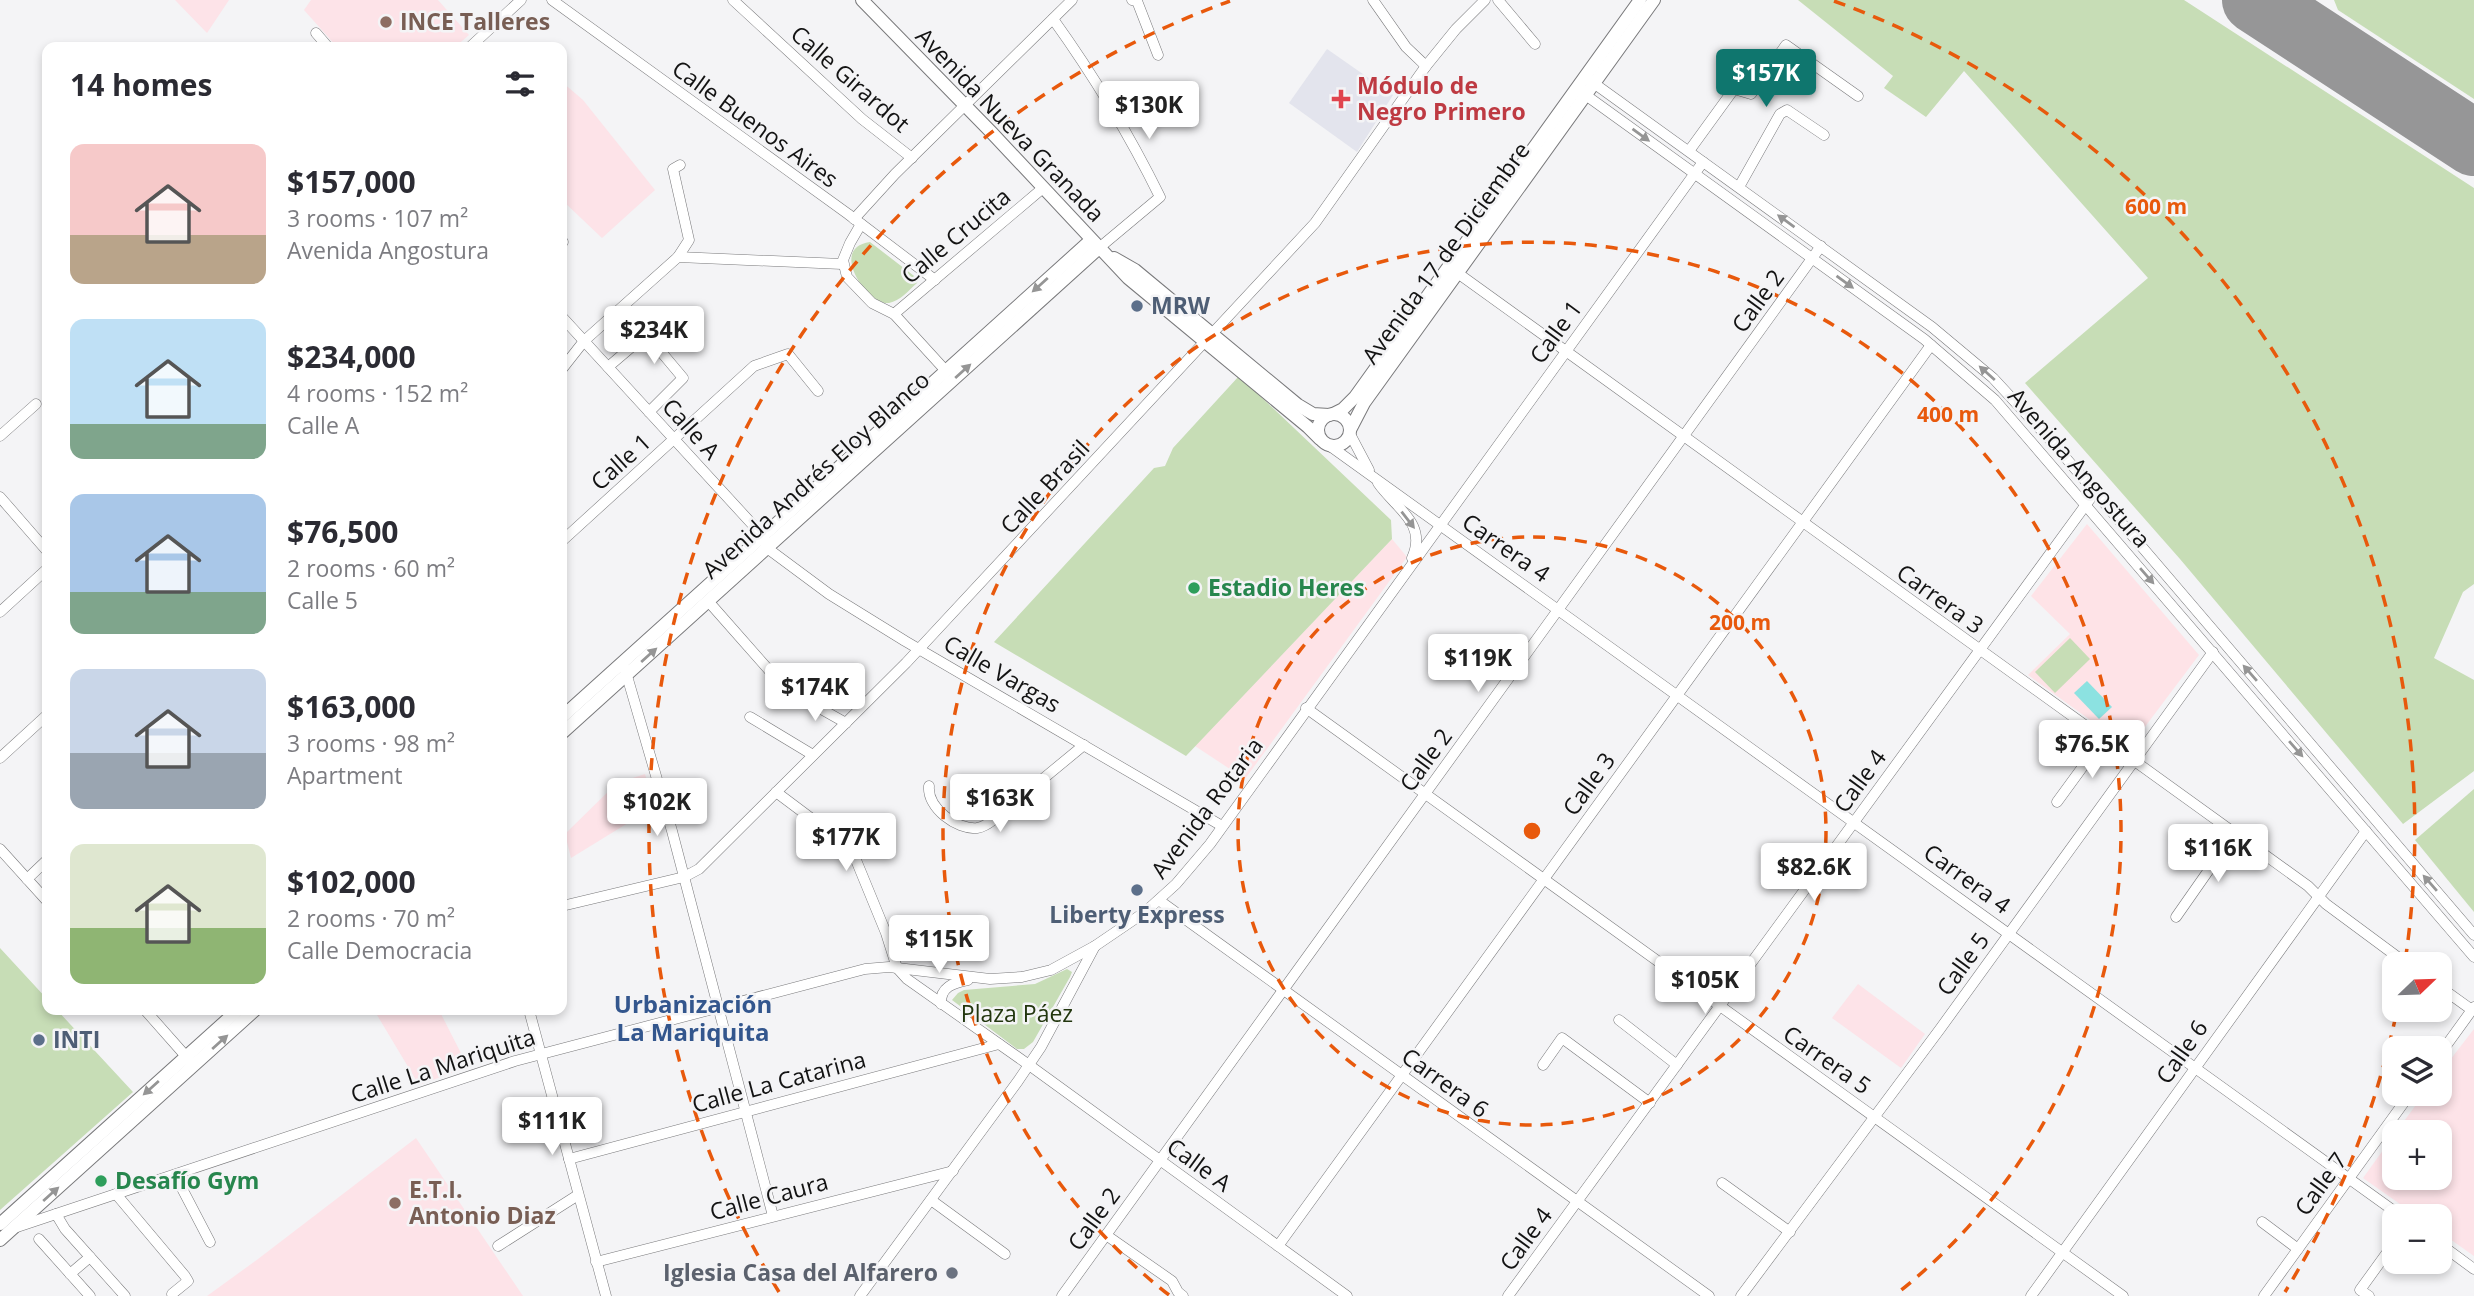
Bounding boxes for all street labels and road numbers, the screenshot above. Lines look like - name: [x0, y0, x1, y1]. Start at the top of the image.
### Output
- street label: Calle Girardot: [784, 18, 917, 139]
- street label: Avenida Nueva Granada: [909, 20, 1112, 229]
- street label: Calle Buenos Aires: [666, 52, 845, 194]
- street label: Avenida 17 de Diciembre: [1354, 135, 1537, 370]
- street label: Calle Crucita: [894, 180, 1017, 290]
- street label: Calle 2: [1723, 262, 1791, 339]
- street label: Calle 1: [1521, 293, 1589, 370]
- street label: Avenida Andrés Eloy Blanco: [695, 363, 936, 585]
- street label: Avenida Angostura: [2001, 381, 2158, 554]
- street label: Calle A: [656, 391, 728, 466]
- street label: Calle 1: [583, 426, 657, 497]
- street label: Calle Brasil: [993, 432, 1096, 540]
- street label: Carrera 4: [1456, 505, 1557, 589]
- street label: Carrera 3: [1891, 556, 1991, 641]
- street label: Calle Vargas: [938, 627, 1067, 719]
- street label: Calle 2: [1391, 721, 1459, 798]
- street label: Avenida Rotaria: [1143, 730, 1270, 884]
- street label: Calle 4: [1825, 742, 1893, 819]
- street label: Calle 3: [1554, 745, 1622, 822]
- street label: Carrera 4: [1918, 836, 2018, 921]
- street label: Calle 5: [1928, 925, 1996, 1002]
- street label: Calle 6: [2148, 1013, 2215, 1090]
- street label: Carrera 5: [1777, 1017, 1878, 1101]
- street label: Calle La Mariquita: [346, 1020, 539, 1110]
- street label: Carrera 6: [1396, 1040, 1496, 1125]
- street label: Calle La Catarina: [688, 1042, 869, 1120]
- street label: Calle A: [1161, 1130, 1239, 1199]
- street label: Calle 7: [2286, 1145, 2354, 1222]
- street label: Calle Caura: [706, 1165, 831, 1227]
- street label: Calle 2: [1059, 1180, 1127, 1257]
- street label: Calle 4: [1491, 1200, 1559, 1277]

